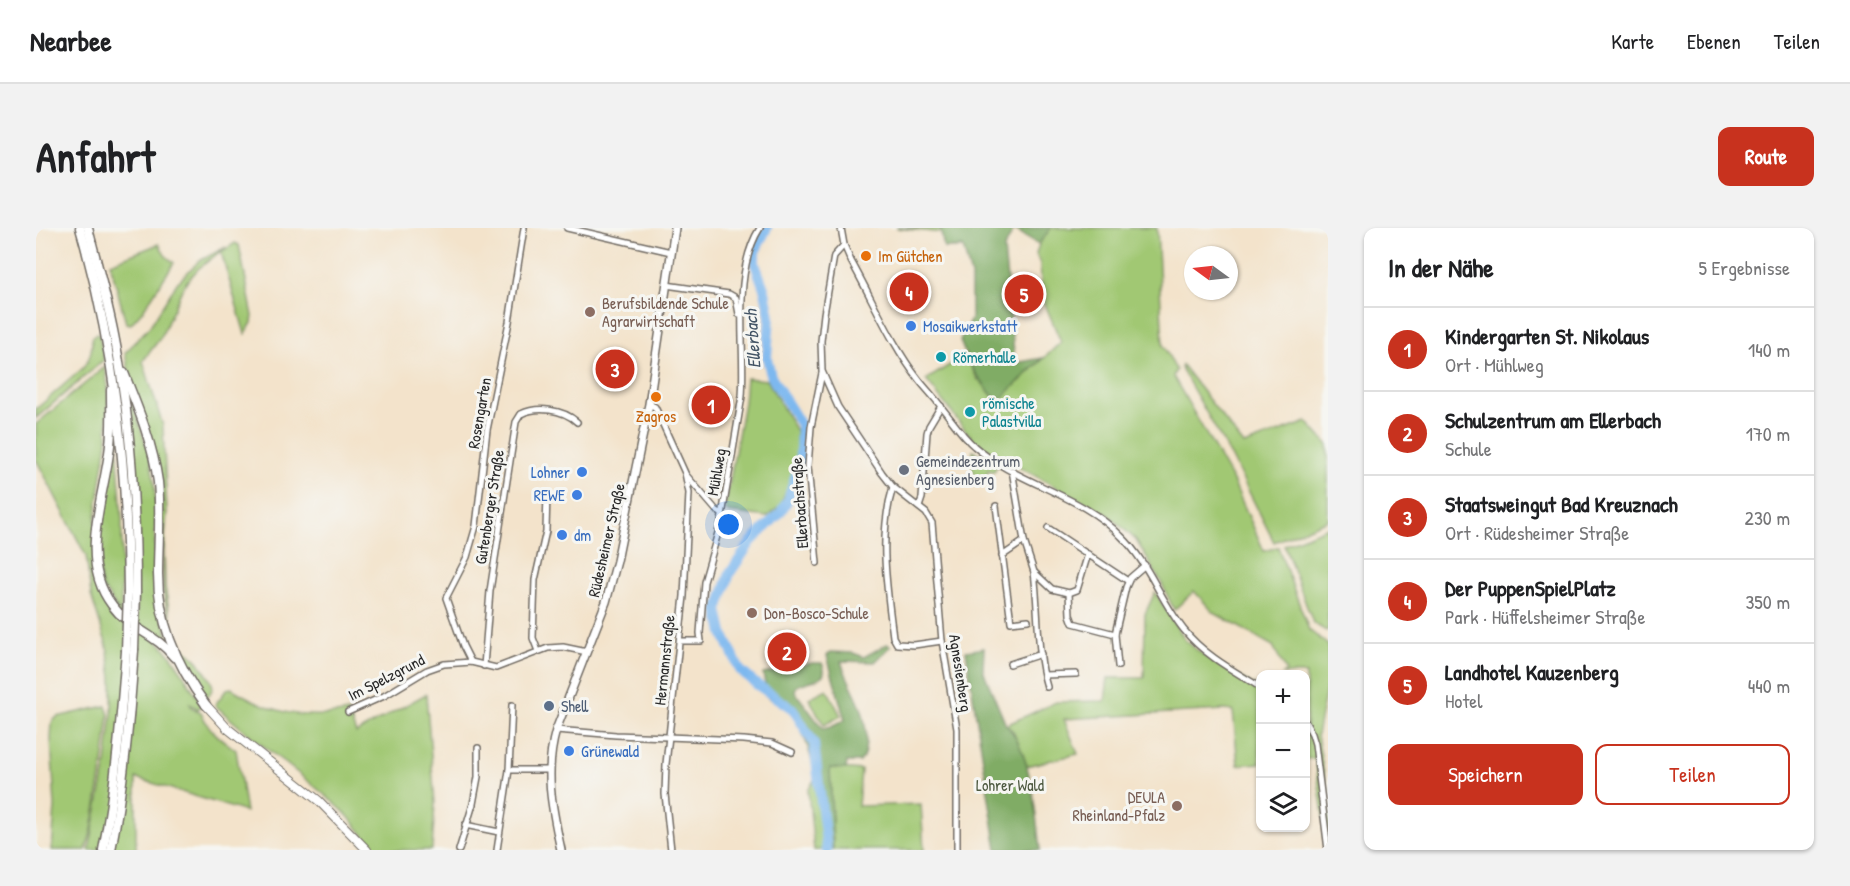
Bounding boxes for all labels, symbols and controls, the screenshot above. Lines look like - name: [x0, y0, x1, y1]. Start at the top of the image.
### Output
- text: Nearbee: [30, 22, 112, 60]
- text: Karte: [1611, 27, 1654, 56]
- text: Ebenen: [1687, 27, 1741, 56]
- text: Teilen: [1774, 27, 1820, 56]
- button: Route: [1718, 127, 1814, 186]
- text: Anfahrt: [36, 128, 155, 185]
- place label: Im Gütchen: [878, 245, 942, 267]
- north arrow: [1184, 246, 1238, 300]
- marker: Im Gütchen: [859, 249, 873, 263]
- text: In der Nähe: [1388, 250, 1494, 285]
- text: 5 Ergebnisse: [1698, 254, 1790, 281]
- pin: 4: [890, 270, 928, 314]
- pin: 5: [1004, 272, 1044, 316]
- place label: Berufsbildende Schule Agrarwirtschaft: [602, 292, 729, 332]
- marker: Berufsbildende Schule Agrarwirtschaft: [583, 305, 597, 319]
- water label: Ellerbach: [737, 307, 767, 369]
- place label: Mosaikwerkstatt: [923, 315, 1018, 337]
- marker: Mosaikwerkstatt: [904, 319, 918, 333]
- text: Kindergarten St. Nikolaus: [1445, 321, 1649, 351]
- text: 1: [1404, 336, 1411, 363]
- text: 140 m: [1748, 336, 1790, 363]
- pin: 3: [596, 346, 634, 392]
- place label: Römerhalle: [953, 346, 1017, 368]
- marker: Römerhalle: [934, 350, 948, 364]
- text: Ort · Mühlweg: [1445, 351, 1544, 378]
- street label: Rosengarten: [462, 376, 496, 450]
- pin: 1: [692, 382, 730, 428]
- marker: Zagros: [649, 390, 663, 404]
- place label: römische Palastvilla: [982, 392, 1041, 432]
- place label: Zagros: [636, 405, 676, 427]
- marker: römische Palastvilla: [963, 405, 977, 419]
- text: Schulzentrum am Ellerbach: [1445, 405, 1661, 435]
- text: 2: [1403, 420, 1412, 447]
- text: 170 m: [1746, 420, 1790, 447]
- text: Schule: [1445, 435, 1492, 462]
- street label: Gutenberger Straße: [469, 447, 509, 566]
- street label: Mühlweg: [701, 447, 731, 497]
- place label: Gemeindezentrum Agnesienberg: [916, 450, 1020, 490]
- street label: Ellerbachstraße: [785, 456, 813, 549]
- place label: Lohner: [531, 461, 570, 483]
- marker: Gemeindezentrum Agnesienberg: [897, 463, 911, 477]
- marker: Lohner: [575, 465, 589, 479]
- street label: Rüdesheimer Straße: [582, 480, 630, 599]
- place label: REWE: [534, 484, 565, 506]
- marker: REWE: [570, 488, 584, 502]
- text: Staatsweingut Bad Kreuznach: [1445, 489, 1678, 519]
- text: 3: [1403, 504, 1412, 531]
- text: 230 m: [1745, 504, 1790, 531]
- your location: [714, 510, 743, 539]
- text: Ort · Rüdesheimer Straße: [1445, 519, 1629, 546]
- place label: dm: [574, 524, 591, 546]
- marker: dm: [555, 528, 569, 542]
- text: Der PuppenSpielPlatz: [1445, 573, 1616, 603]
- text: 4: [1404, 588, 1411, 615]
- text: 350 m: [1745, 588, 1790, 615]
- place label: Don-Bosco-Schule: [764, 602, 870, 624]
- text: Park · Hüffelsheimer Straße: [1445, 603, 1645, 630]
- marker: Don-Bosco-Schule: [745, 606, 759, 620]
- street label: Hermannstraße: [648, 613, 680, 706]
- pin: 2: [768, 630, 807, 674]
- street label: Agnesienberg: [944, 633, 978, 713]
- street label: Im Spelzgrund: [344, 648, 428, 706]
- text: Landhotel Kauzenberg: [1445, 657, 1619, 687]
- map controls: [1256, 670, 1310, 832]
- button: +: [1256, 670, 1310, 724]
- text: 5: [1403, 672, 1412, 699]
- text: 440 m: [1748, 672, 1790, 699]
- text: Hotel: [1445, 687, 1483, 714]
- place label: Shell: [561, 695, 588, 717]
- marker: Shell: [542, 699, 556, 713]
- button: −: [1256, 724, 1310, 778]
- place label: Grünewald: [581, 740, 639, 762]
- marker: Grünewald: [562, 744, 576, 758]
- button: Speichern: [1388, 744, 1583, 805]
- button: Teilen: [1595, 744, 1790, 805]
- park label: Lohrer Wald: [976, 774, 1044, 796]
- button: layers: [1256, 778, 1310, 832]
- place label: DEULA Rheinland-Pfalz: [1073, 786, 1165, 826]
- marker: DEULA Rheinland-Pfalz: [1170, 799, 1184, 813]

